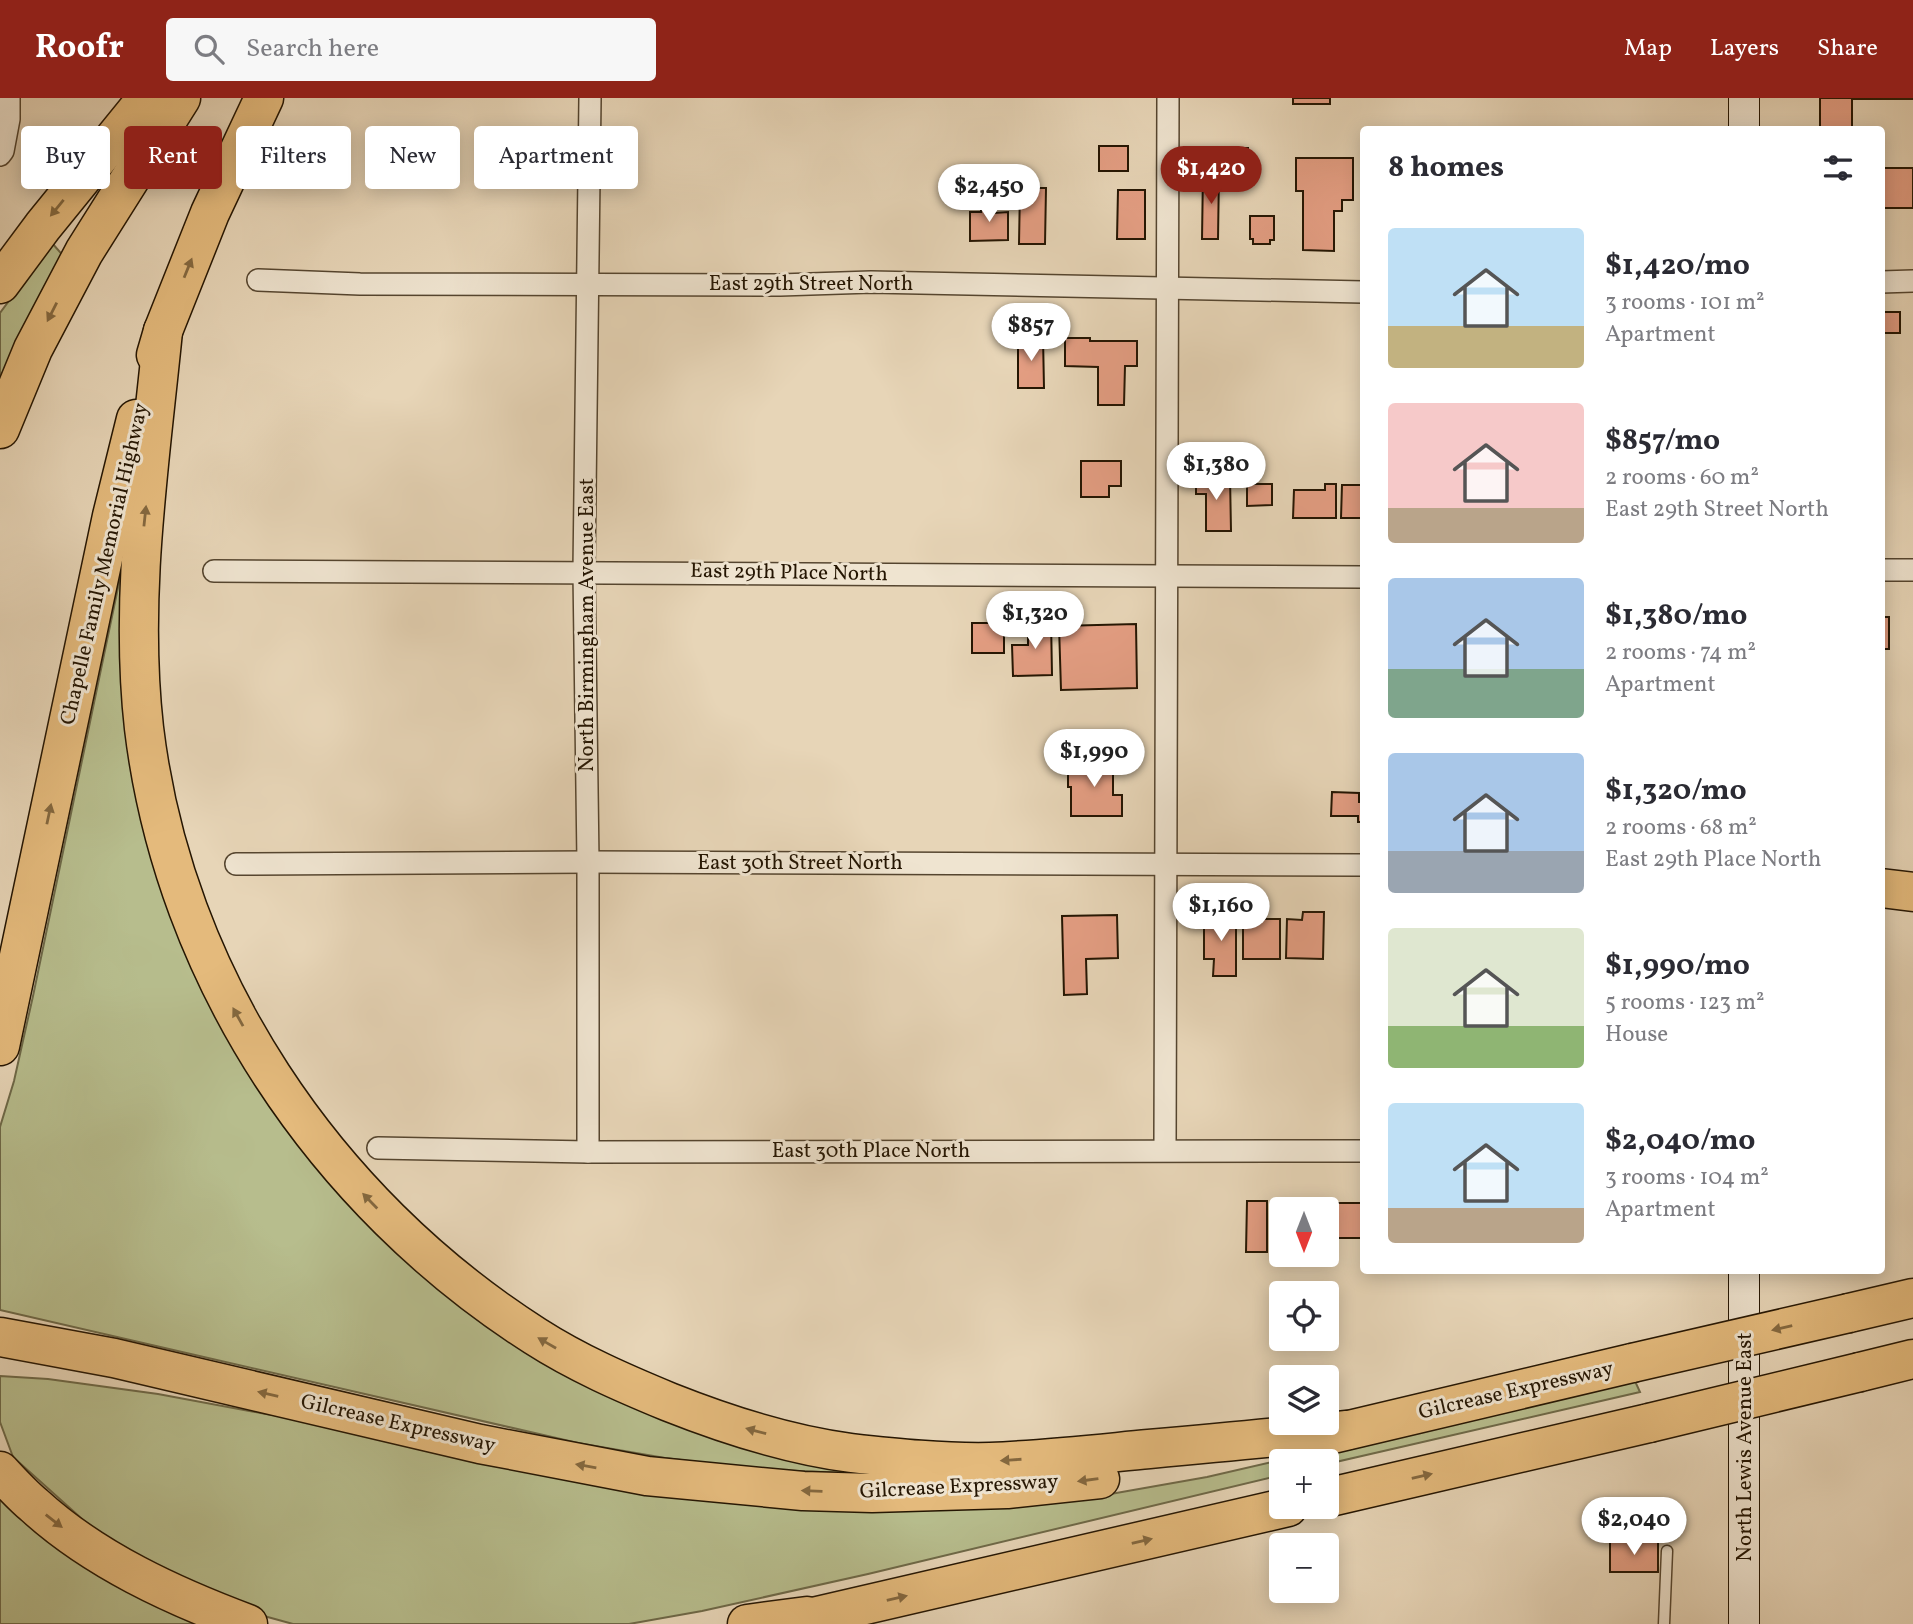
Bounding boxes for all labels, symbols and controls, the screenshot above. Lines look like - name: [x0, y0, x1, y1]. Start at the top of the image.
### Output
- search box: [166, 18, 656, 81]
- text: Roofr: [35, 26, 124, 72]
- icon: search: [190, 30, 228, 68]
- text: Search here: [246, 31, 379, 67]
- text: Map: [1624, 32, 1672, 66]
- text: Layers: [1710, 32, 1779, 66]
- text: Share: [1817, 32, 1878, 66]
- chip: Buy: [21, 126, 110, 189]
- chip: Rent: [124, 126, 222, 189]
- chip: Filters: [236, 126, 351, 189]
- chip: New: [365, 126, 460, 189]
- chip: Apartment: [474, 126, 638, 189]
- pin: $1,420: [1154, 146, 1268, 206]
- text: 8 homes: [1388, 147, 1504, 189]
- icon: filters: [1819, 149, 1857, 187]
- text: $1,420: [1177, 153, 1245, 185]
- pin: $2,450: [932, 164, 1046, 224]
- text: $2,450: [954, 171, 1024, 203]
- one-way arrow: [50, 198, 65, 216]
- text: $1,420/mo: [1605, 245, 1750, 287]
- icon: home: [1444, 256, 1528, 340]
- one-way arrow: [183, 257, 194, 278]
- street label: East 29th Street North: [709, 270, 913, 299]
- text: 3 rooms · 101 m²: [1605, 287, 1765, 319]
- one-way arrow: [46, 302, 57, 322]
- pin: $857: [990, 303, 1072, 363]
- text: $857: [1008, 310, 1054, 342]
- text: Apartment: [1605, 319, 1716, 351]
- street label: Chapelle Family Memorial Highway: [54, 400, 156, 728]
- text: $857/mo: [1605, 420, 1720, 462]
- icon: home: [1444, 431, 1528, 515]
- pin: $1,380: [1159, 442, 1273, 502]
- text: $1,380: [1183, 449, 1249, 481]
- text: 2 rooms · 60 m²: [1605, 462, 1759, 494]
- street label: North Birmingham Avenue East: [573, 478, 602, 772]
- text: East 29th Street North: [1605, 494, 1829, 526]
- one-way arrow: [140, 505, 151, 527]
- street label: East 29th Place North: [690, 557, 888, 589]
- pin: $1,320: [978, 592, 1092, 651]
- text: $1,380/mo: [1605, 595, 1747, 637]
- text: $1,320: [1002, 598, 1068, 630]
- icon: home: [1444, 606, 1528, 690]
- text: 2 rooms · 74 m²: [1605, 637, 1756, 669]
- text: Apartment: [1605, 669, 1716, 701]
- pin: $1,990: [1037, 730, 1151, 789]
- text: $1,990: [1060, 736, 1128, 768]
- text: $1,320/mo: [1605, 770, 1747, 812]
- icon: home: [1444, 781, 1528, 865]
- one-way arrow: [43, 803, 54, 825]
- text: 2 rooms · 68 m²: [1605, 812, 1757, 844]
- text: East 29th Place North: [1605, 844, 1821, 876]
- street label: East 30th Street North: [697, 849, 903, 878]
- pin: $1,160: [1164, 884, 1278, 943]
- text: $1,160: [1189, 890, 1253, 922]
- text: $1,990/mo: [1605, 945, 1750, 987]
- icon: home: [1444, 956, 1528, 1040]
- text: 5 rooms · 123 m²: [1605, 987, 1765, 1019]
- one-way arrow: [232, 1007, 244, 1027]
- text: House: [1605, 1019, 1668, 1051]
- text: $2,040/mo: [1605, 1120, 1755, 1162]
- icon: home: [1444, 1131, 1528, 1215]
- street label: East 30th Place North: [772, 1137, 970, 1166]
- text: 3 rooms · 104 m²: [1605, 1162, 1769, 1194]
- one-way arrow: [363, 1193, 379, 1210]
- text: Apartment: [1605, 1194, 1716, 1226]
- north arrow: [1269, 1197, 1339, 1267]
- map controls: [1269, 1197, 1339, 1603]
- button: locate: [1269, 1281, 1339, 1351]
- one-way arrow: [1771, 1323, 1793, 1334]
- street label: North Lewis Avenue East: [1731, 1332, 1760, 1562]
- one-way arrow: [537, 1337, 557, 1349]
- street label: Gilcrease Expressway: [1416, 1354, 1617, 1428]
- button: layers: [1269, 1365, 1339, 1435]
- street label: Gilcrease Expressway: [298, 1387, 499, 1461]
- one-way arrow: [257, 1388, 279, 1399]
- one-way arrow: [745, 1426, 766, 1436]
- button: +: [1269, 1449, 1339, 1519]
- one-way arrow: [999, 1455, 1021, 1466]
- one-way arrow: [575, 1460, 597, 1471]
- street label: Gilcrease Expressway: [859, 1467, 1060, 1507]
- one-way arrow: [1411, 1470, 1433, 1481]
- one-way arrow: [1077, 1475, 1099, 1486]
- one-way arrow: [801, 1486, 823, 1497]
- pin: $2,040: [1577, 1498, 1691, 1557]
- text: $2,040: [1598, 1504, 1670, 1536]
- one-way arrow: [45, 1514, 63, 1529]
- button: −: [1269, 1533, 1339, 1603]
- one-way arrow: [1131, 1535, 1153, 1546]
- one-way arrow: [886, 1592, 908, 1603]

